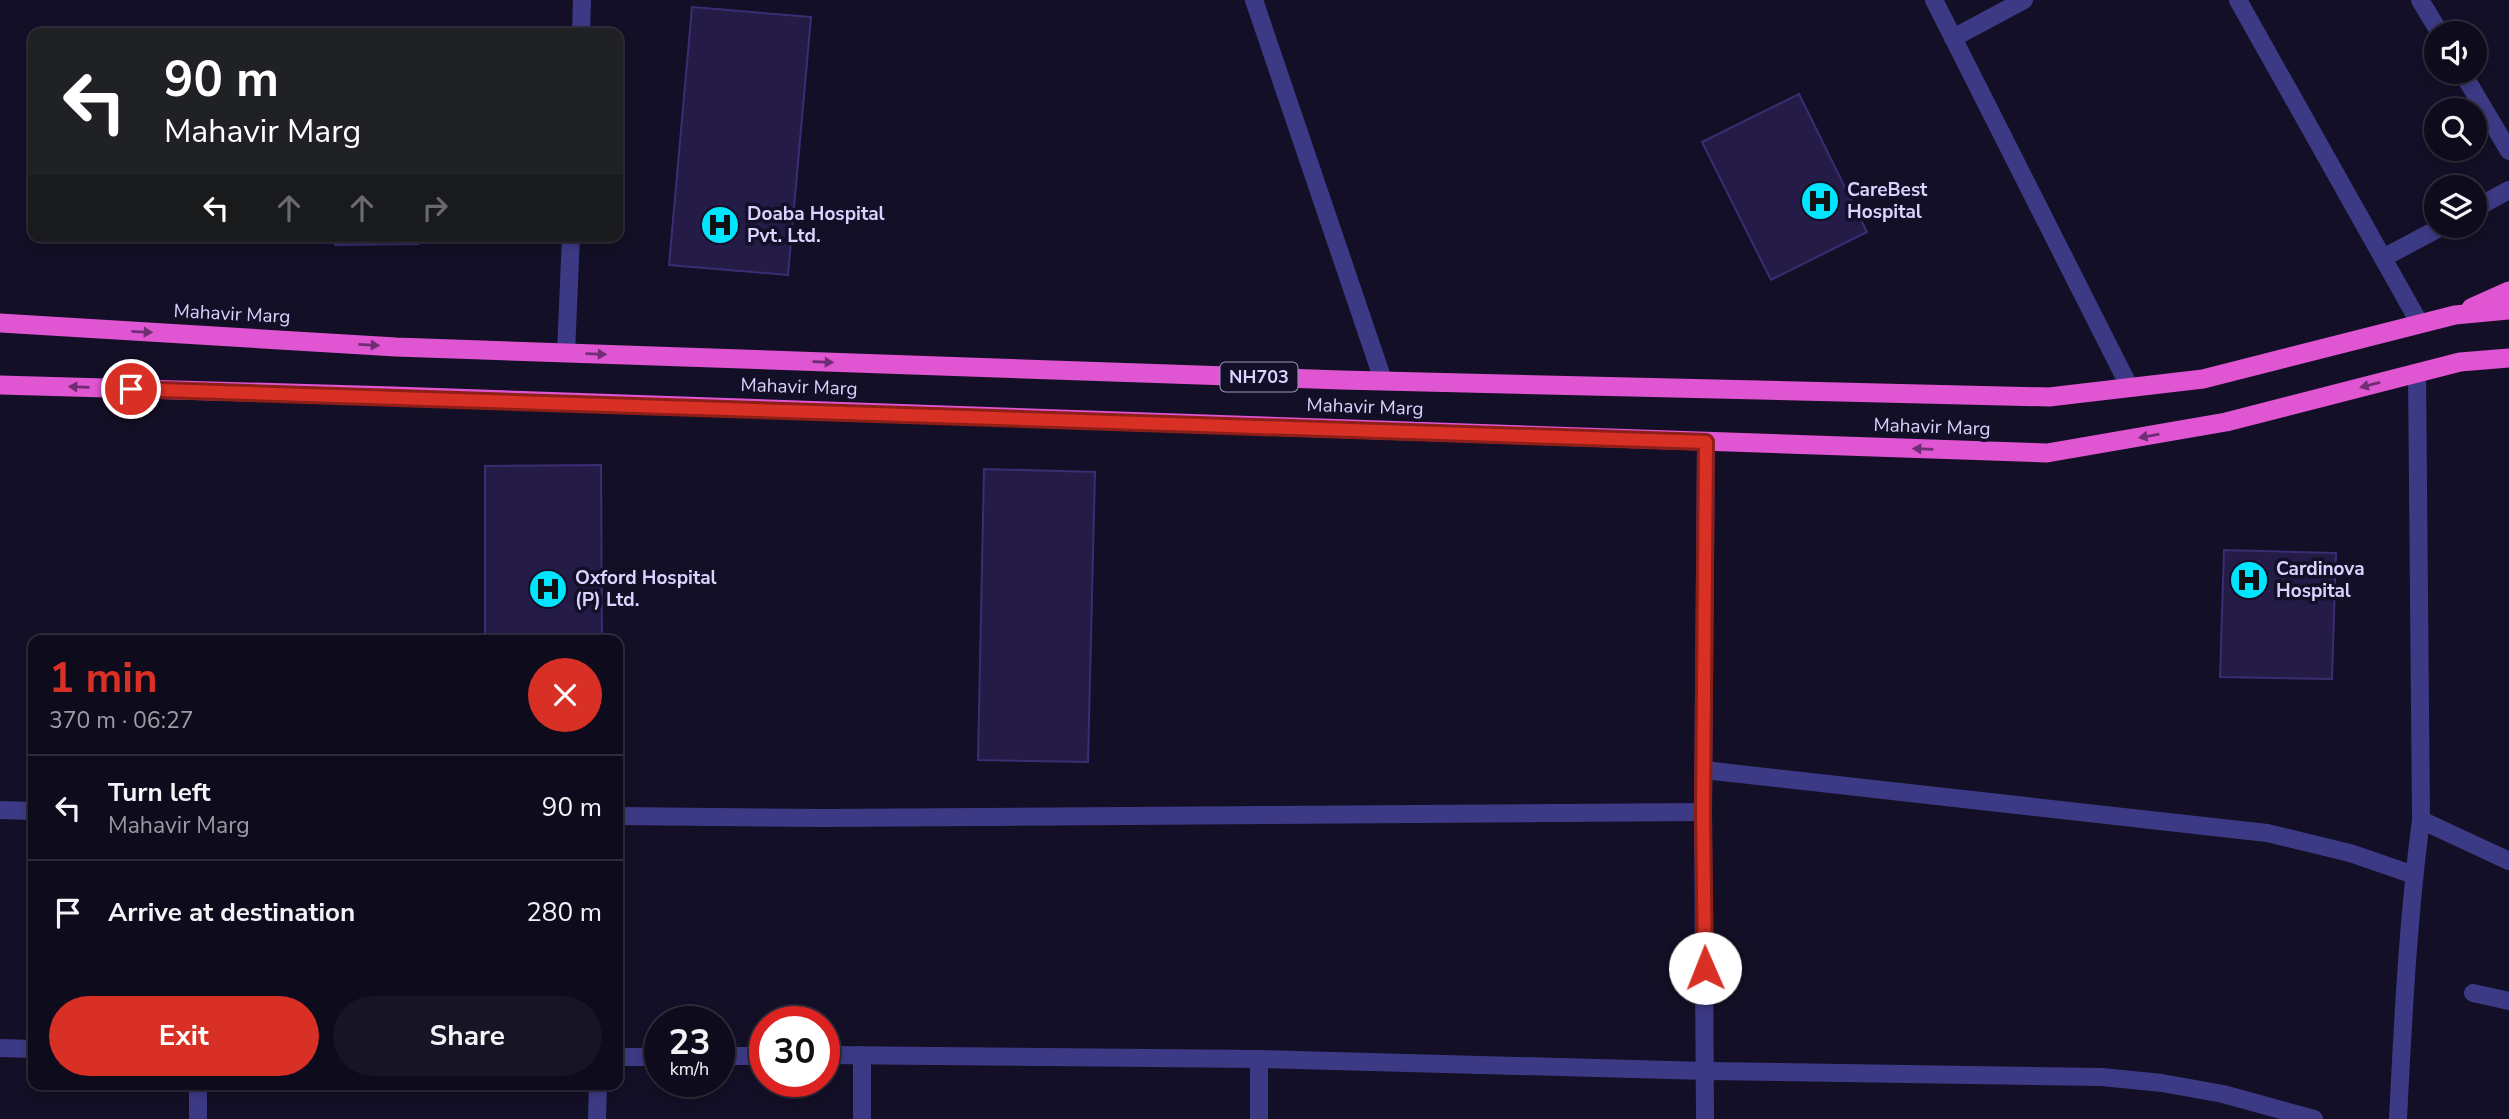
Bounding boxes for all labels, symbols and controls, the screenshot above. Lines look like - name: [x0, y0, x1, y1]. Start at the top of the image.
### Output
- map controls: [2424, 21, 2487, 238]
- button: sound: [2424, 21, 2487, 84]
- text: 90 m: [164, 46, 279, 113]
- icon: left: [49, 56, 140, 147]
- button: search: [2424, 98, 2487, 161]
- text: Mahavir Marg: [164, 110, 361, 153]
- button: layers: [2424, 175, 2487, 238]
- place label: CareBest Hospital: [1847, 177, 1928, 225]
- hospital icon: CareBest Hospital: [1799, 180, 1841, 222]
- icon: left: [197, 189, 235, 227]
- icon: ahead: [270, 189, 308, 227]
- icon: ahead: [343, 189, 381, 227]
- icon: right: [416, 189, 454, 227]
- place label: Doaba Hospital Pvt. Ltd.: [747, 201, 885, 249]
- hospital icon: Doaba Hospital Pvt. Ltd.: [699, 204, 741, 246]
- street label: Mahavir Marg: [173, 298, 291, 330]
- one-way arrow: [131, 326, 153, 337]
- one-way arrow: [358, 340, 380, 351]
- one-way arrow: [585, 348, 607, 359]
- one-way arrow: [813, 356, 835, 367]
- pin: [101, 359, 161, 419]
- road number: NH703: [1220, 362, 1298, 391]
- icon: arrive: [112, 370, 150, 408]
- street label: Mahavir Marg: [740, 372, 858, 402]
- one-way arrow: [2359, 380, 2381, 391]
- one-way arrow: [68, 382, 90, 393]
- street label: Mahavir Marg: [1306, 392, 1424, 422]
- street label: Mahavir Marg: [1873, 412, 1991, 442]
- one-way arrow: [2138, 431, 2160, 442]
- one-way arrow: [1912, 444, 1934, 455]
- place label: Cardinova Hospital: [2276, 556, 2365, 604]
- hospital icon: Cardinova Hospital: [2228, 559, 2270, 601]
- place label: Oxford Hospital (P) Ltd.: [575, 565, 717, 613]
- hospital icon: Oxford Hospital (P) Ltd.: [527, 568, 569, 610]
- text: 1 min: [49, 650, 158, 707]
- button: close: [528, 658, 602, 732]
- text: 370 m · 06:27: [49, 705, 194, 736]
- text: Turn left: [108, 775, 211, 810]
- icon: left: [49, 789, 87, 827]
- text: 90 m: [542, 790, 602, 825]
- text: Mahavir Marg: [108, 810, 250, 841]
- icon: arrive: [49, 894, 87, 932]
- text: Arrive at destination: [108, 895, 355, 930]
- text: 280 m: [526, 895, 602, 930]
- position arrow: [1668, 931, 1742, 1005]
- button: Exit: [49, 996, 319, 1076]
- button: Share: [333, 996, 602, 1076]
- speed limit sign: 30: [749, 1006, 840, 1097]
- text: 23: [668, 1019, 711, 1066]
- text: km/h: [670, 1057, 709, 1081]

